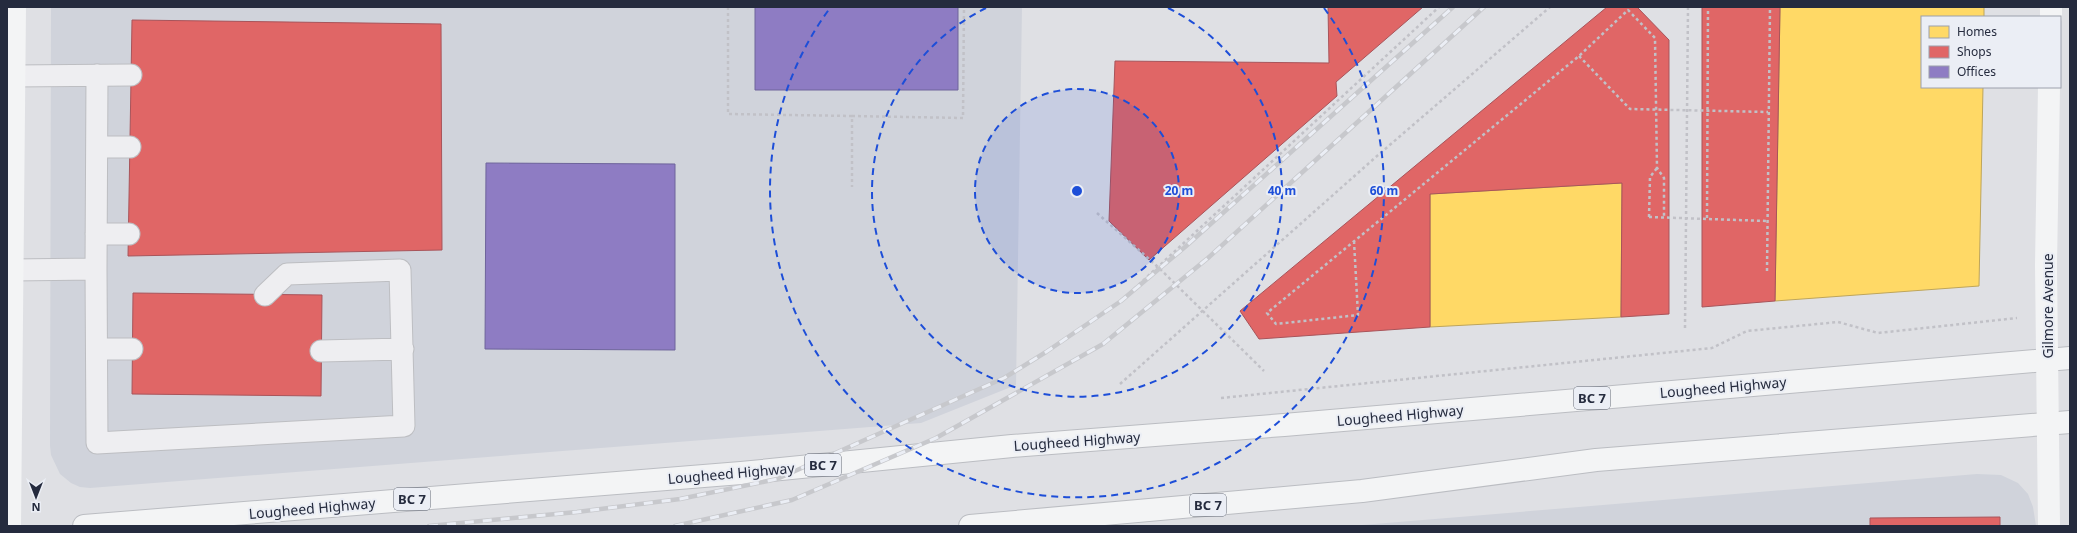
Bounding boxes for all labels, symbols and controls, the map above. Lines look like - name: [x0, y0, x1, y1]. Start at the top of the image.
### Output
- legend: [1921, 16, 2061, 88]
- text: Homes: [1957, 23, 1997, 40]
- text: Shops: [1957, 43, 1992, 60]
- text: Offices: [1957, 63, 1996, 80]
- text: 20 m: [1165, 182, 1193, 199]
- text: 40 m: [1268, 182, 1296, 199]
- text: 60 m: [1370, 182, 1398, 199]
- centre of rings: [1070, 184, 1084, 198]
- street label: Gilmore Avenue: [2038, 253, 2057, 359]
- street label: Lougheed Highway: [1659, 372, 1788, 402]
- road number: BC 7: [1574, 387, 1610, 409]
- street label: Lougheed Highway: [1336, 400, 1465, 430]
- street label: Lougheed Highway: [1013, 427, 1142, 455]
- road number: BC 7: [805, 454, 841, 476]
- street label: Lougheed Highway: [667, 458, 796, 488]
- north arrow: [16, 477, 56, 517]
- road number: BC 7: [394, 488, 430, 510]
- street label: Lougheed Highway: [248, 493, 377, 523]
- road number: BC 7: [1190, 494, 1226, 516]
- text: N: [32, 500, 40, 515]

